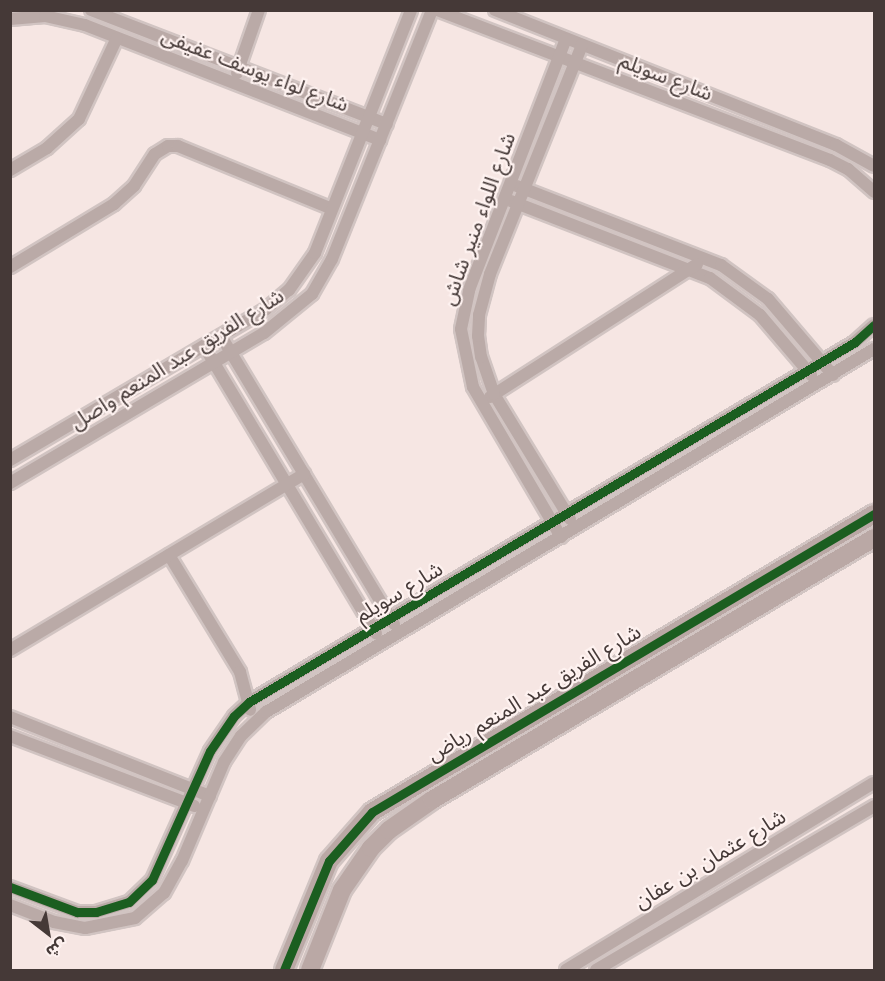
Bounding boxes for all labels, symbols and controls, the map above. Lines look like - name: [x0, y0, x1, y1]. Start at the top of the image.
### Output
- street label: شارع لواء يوسف عفيفى: [158, 23, 352, 117]
- street label: شارع سويلم: [616, 48, 716, 106]
- street label: شارع اللواء منير شاش: [435, 129, 521, 309]
- street label: شارع الفريق عبد المنعم واصل: [66, 283, 288, 435]
- street label: شارع سويلم: [351, 556, 447, 628]
- street label: شارع الفريق عبد المنعم رياض: [422, 619, 646, 767]
- street label: شارع عثمان بن عفان: [630, 804, 790, 914]
- north arrow: [18, 903, 78, 963]
- text: ش: [43, 934, 72, 963]

